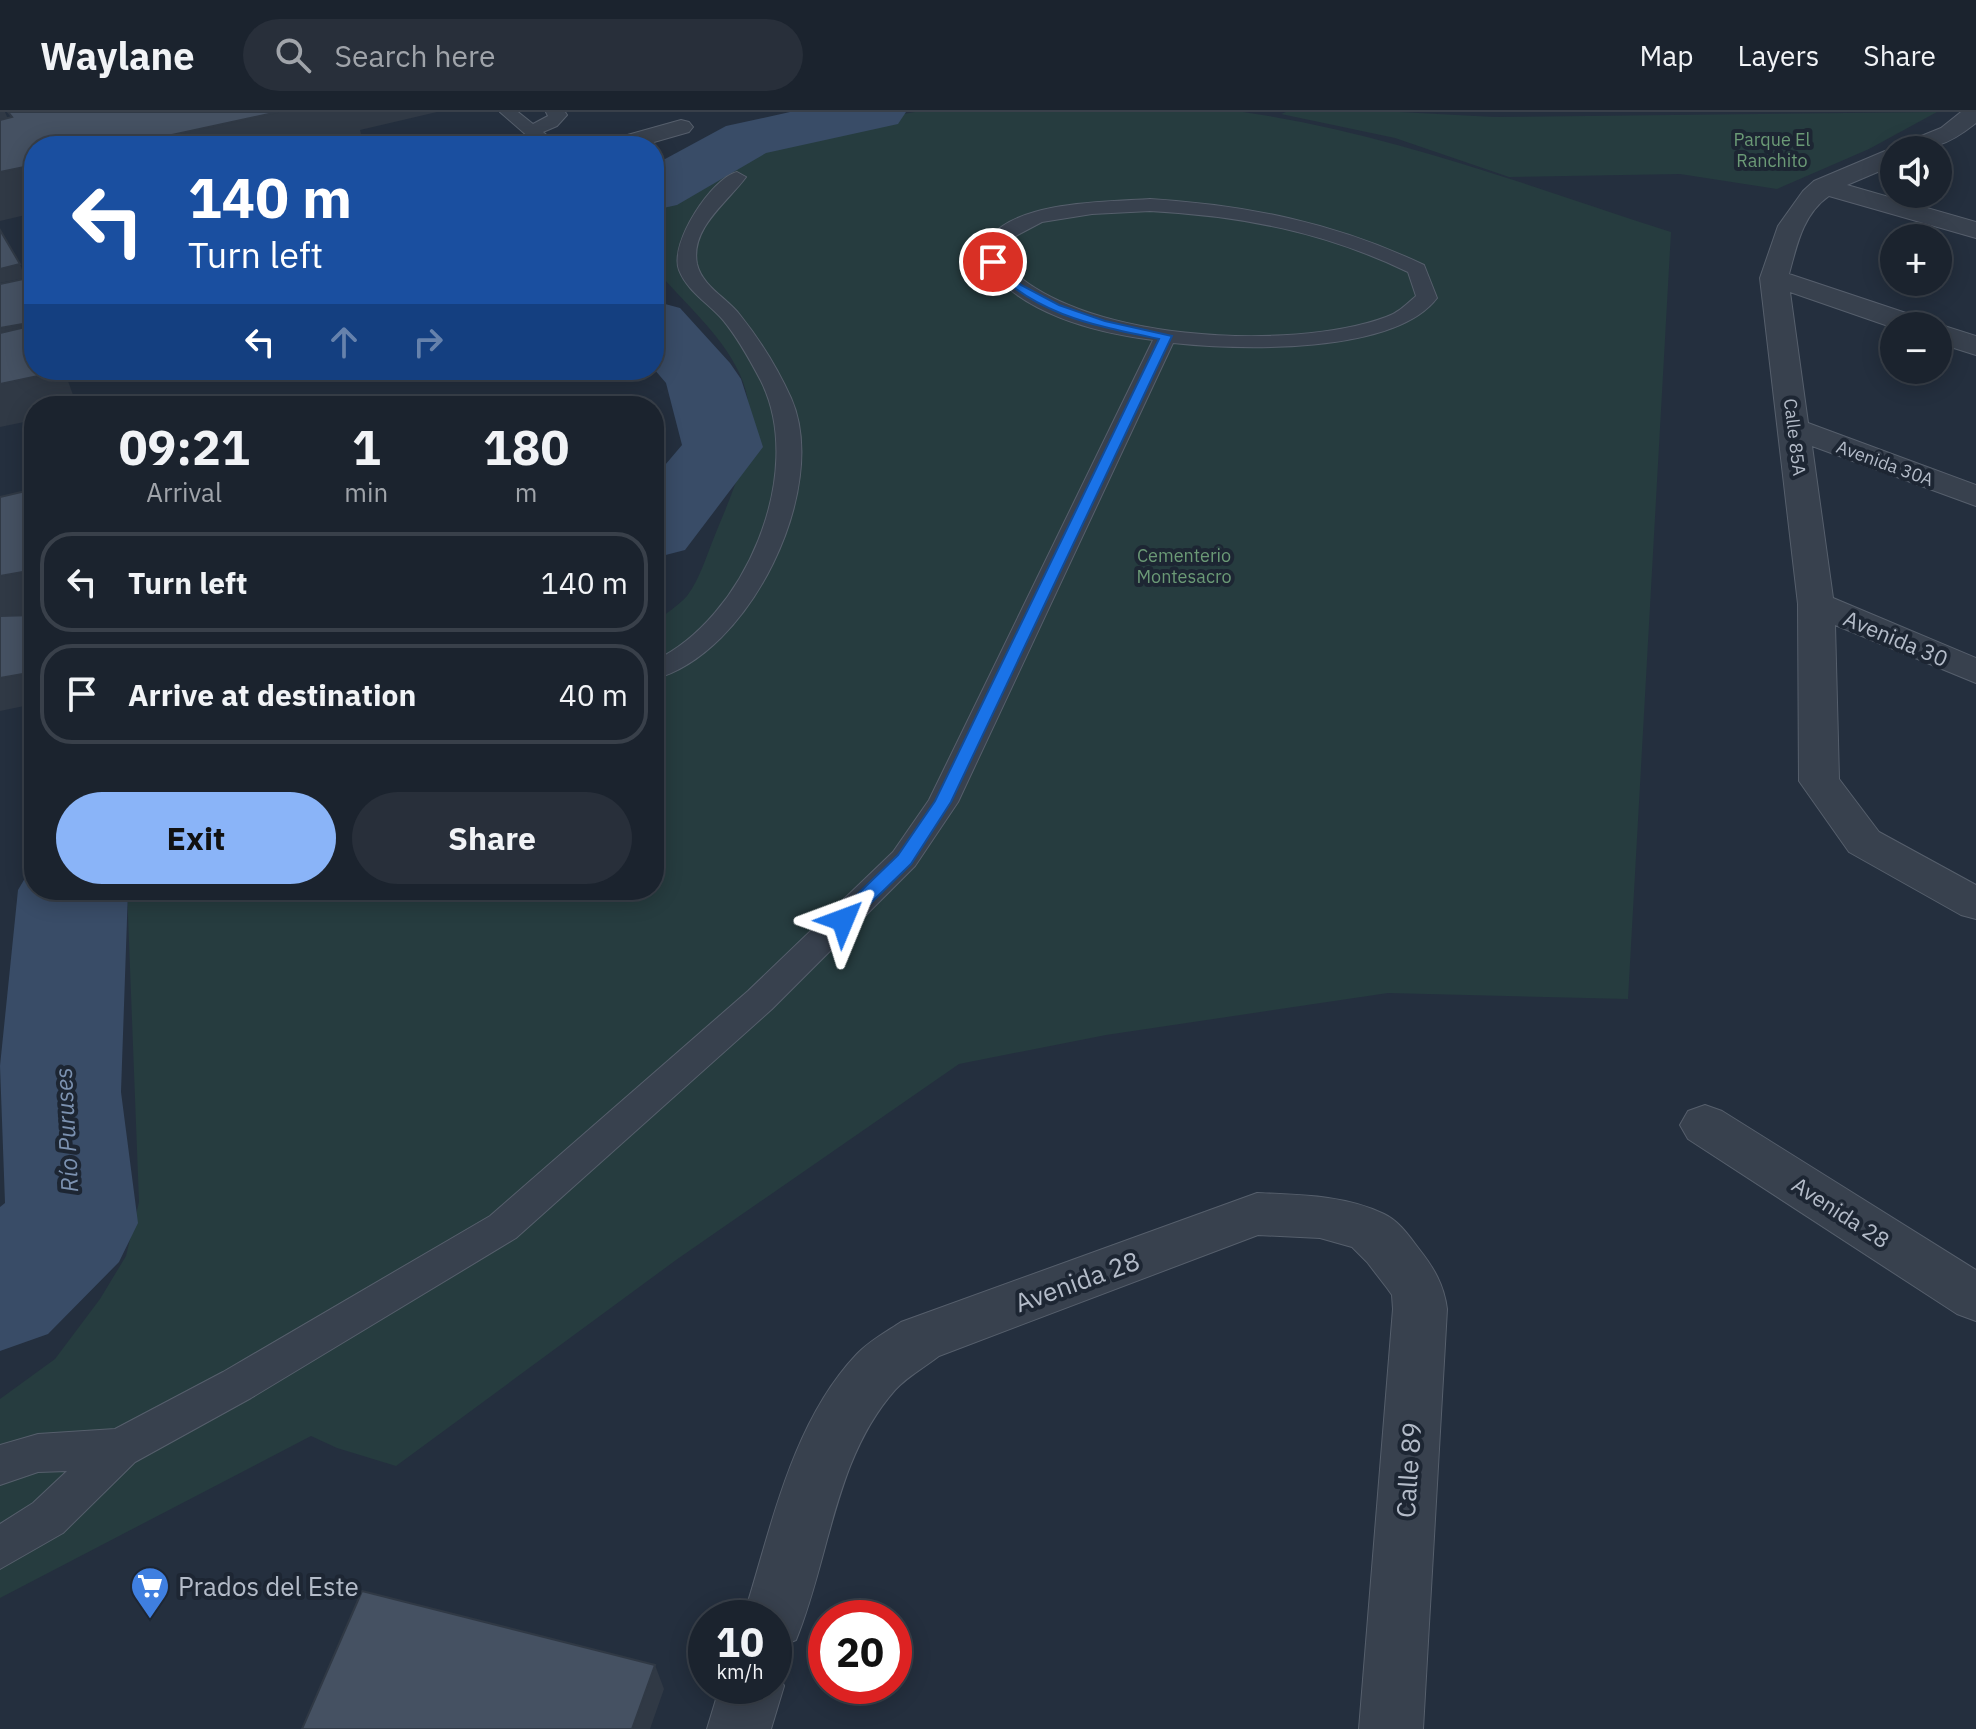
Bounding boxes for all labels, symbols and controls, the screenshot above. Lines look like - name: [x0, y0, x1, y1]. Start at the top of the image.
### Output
- search box: [243, 19, 803, 91]
- text: Waylane: [40, 31, 195, 80]
- icon: search: [271, 33, 315, 77]
- text: Search here: [335, 36, 495, 75]
- text: Map: [1639, 37, 1693, 74]
- text: Layers: [1737, 37, 1819, 74]
- text: Share: [1863, 37, 1936, 74]
- park label: Parque El Ranchito: [1733, 128, 1811, 172]
- map controls: [1880, 136, 1952, 384]
- button: sound: [1880, 136, 1952, 208]
- text: 140 m: [188, 161, 352, 233]
- icon: left: [56, 168, 160, 272]
- button: +: [1880, 224, 1952, 296]
- pin: [959, 228, 1027, 296]
- text: Turn left: [188, 231, 323, 278]
- icon: arrive: [971, 240, 1015, 284]
- button: −: [1880, 312, 1952, 384]
- icon: left: [238, 320, 282, 364]
- icon: ahead: [322, 320, 366, 364]
- icon: right: [406, 320, 450, 364]
- street label: Calle 85A: [1779, 397, 1811, 477]
- text: 09:21: [119, 416, 250, 478]
- text: 1: [352, 416, 381, 478]
- text: 180: [483, 416, 569, 478]
- street label: Avenida 30A: [1833, 435, 1937, 491]
- text: Arrival: [146, 475, 222, 509]
- text: min: [344, 475, 388, 509]
- text: m: [515, 475, 537, 509]
- park label: Cementerio Montesacro: [1136, 544, 1232, 588]
- icon: left: [60, 560, 104, 604]
- text: Turn left: [128, 563, 247, 602]
- text: 140 m: [541, 563, 628, 602]
- street label: Avenida 30: [1839, 603, 1953, 673]
- icon: arrive: [60, 672, 104, 716]
- text: Arrive at destination: [128, 675, 416, 714]
- text: 40 m: [559, 675, 628, 714]
- button: Exit: [56, 792, 336, 884]
- button: Share: [352, 792, 632, 884]
- position arrow: [801, 878, 885, 962]
- water label: Río Puruses: [47, 1067, 85, 1193]
- street label: Avenida 28: [1787, 1170, 1895, 1254]
- street label: Avenida 28: [1010, 1243, 1144, 1319]
- street label: Calle 89: [1388, 1421, 1428, 1519]
- supermarket icon: Prados del Este: [129, 1565, 171, 1620]
- place label: Prados del Este: [178, 1569, 359, 1603]
- speed limit sign: 20: [808, 1600, 912, 1704]
- text: 10: [716, 1616, 764, 1668]
- text: km/h: [716, 1658, 764, 1685]

